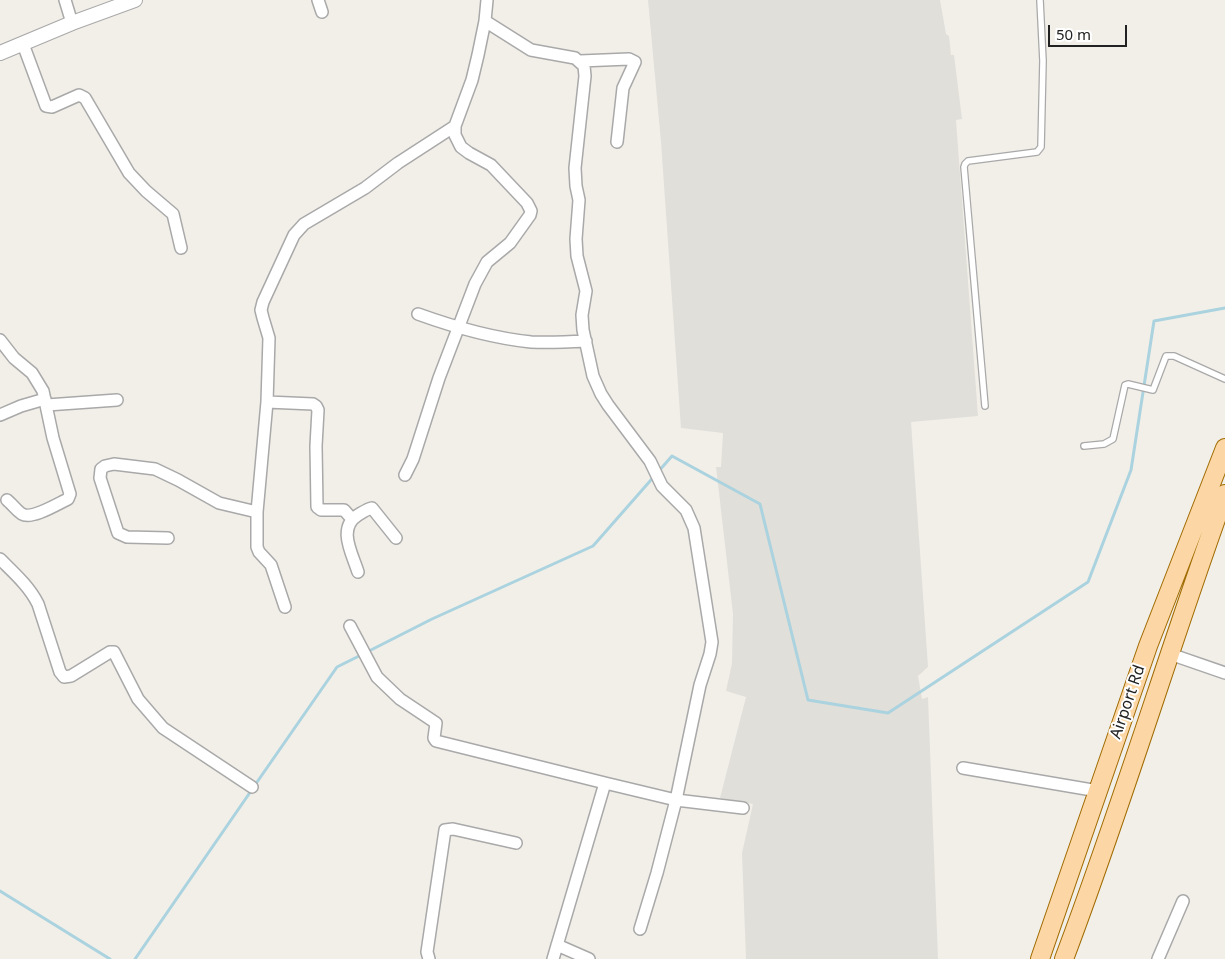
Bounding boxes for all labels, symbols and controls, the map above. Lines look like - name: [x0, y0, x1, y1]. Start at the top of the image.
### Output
- scale bar: [1050, 15, 1129, 47]
- text: 50 m: [1056, 24, 1091, 44]
- street label: Airport Rd: [1106, 663, 1150, 741]

